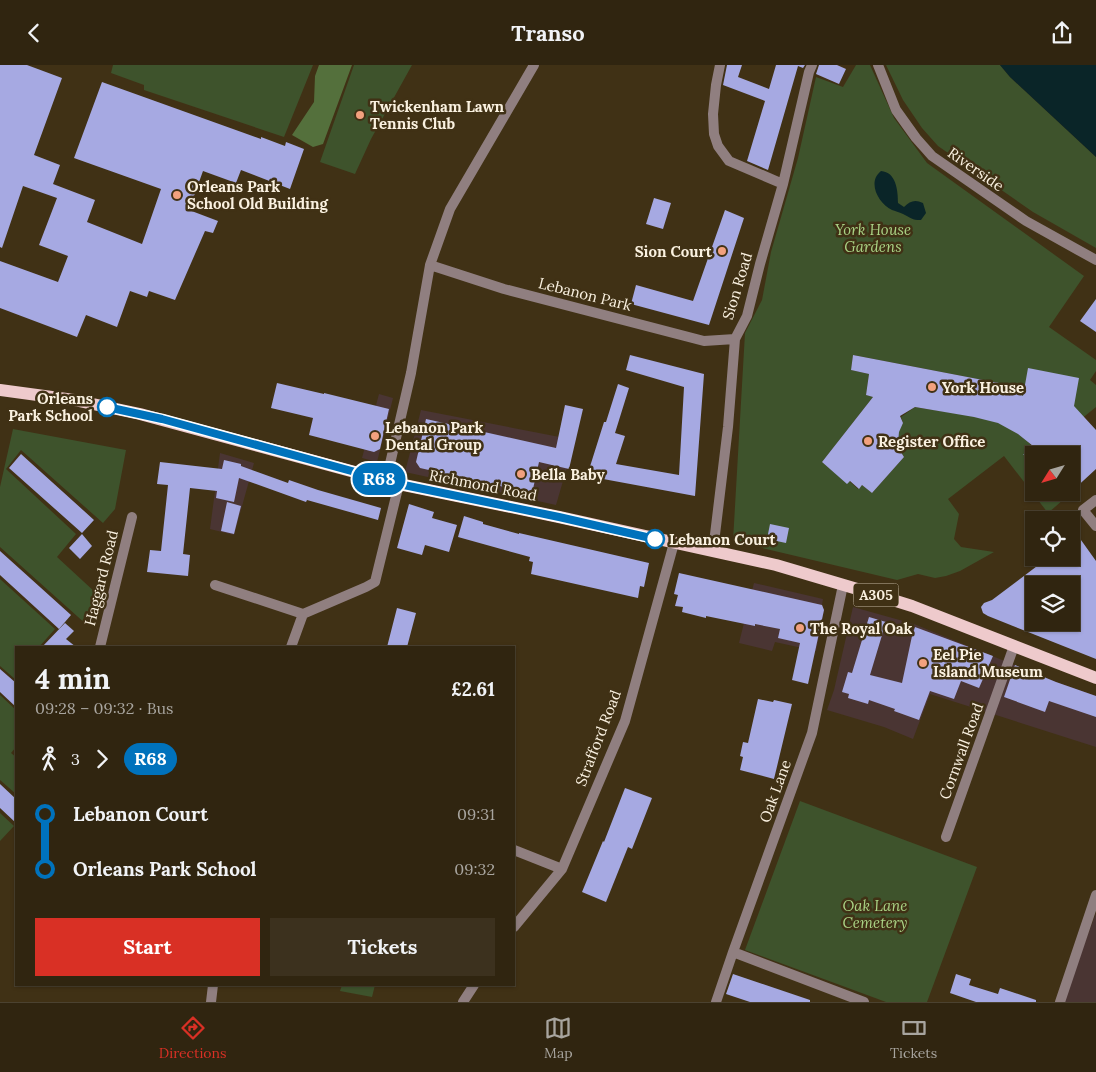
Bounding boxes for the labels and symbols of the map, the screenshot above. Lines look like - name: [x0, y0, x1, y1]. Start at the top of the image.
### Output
- place label: Twickenham Lawn Tennis Club: [370, 97, 505, 133]
- marker: Twickenham Lawn Tennis Club: [354, 109, 366, 121]
- street label: Riverside: [944, 143, 1008, 195]
- place label: Orleans Park School Old Building: [187, 177, 329, 213]
- marker: Orleans Park School Old Building: [171, 189, 183, 201]
- park label: York House Gardens: [835, 220, 911, 256]
- place label: Sion Court: [635, 242, 713, 261]
- marker: Sion Court: [716, 245, 728, 257]
- street label: Sion Road: [718, 250, 756, 322]
- street label: Lebanon Park: [536, 273, 634, 315]
- place label: York House: [942, 378, 1024, 397]
- marker: York House: [926, 381, 938, 393]
- place label: Orleans Park School: [8, 389, 93, 425]
- marker: Orleans Park School: [97, 397, 117, 417]
- place label: Lebanon Park Dental Group: [385, 418, 484, 454]
- marker: Lebanon Park Dental Group: [369, 430, 381, 442]
- place label: Register Office: [878, 432, 985, 451]
- marker: Register Office: [862, 435, 874, 447]
- north arrow: [1025, 446, 1080, 501]
- line badge: R68: [350, 463, 408, 495]
- street label: Richmond Road: [427, 465, 539, 505]
- place label: Bella Baby: [531, 465, 605, 484]
- marker: Bella Baby: [515, 468, 527, 480]
- street label: Haggard Road: [80, 528, 122, 628]
- marker: Lebanon Court: [645, 529, 665, 549]
- place label: Lebanon Court: [669, 530, 776, 549]
- road number: A305: [854, 583, 898, 607]
- place label: The Royal Oak: [810, 619, 913, 638]
- marker: The Royal Oak: [794, 622, 806, 634]
- place label: Eel Pie Island Museum: [933, 645, 1043, 681]
- marker: Eel Pie Island Museum: [917, 657, 929, 669]
- street label: Strafford Road: [571, 687, 625, 789]
- street label: Cornwall Road: [935, 700, 987, 802]
- street label: Oak Lane: [755, 757, 795, 825]
- park label: Oak Lane Cemetery: [842, 896, 908, 932]

